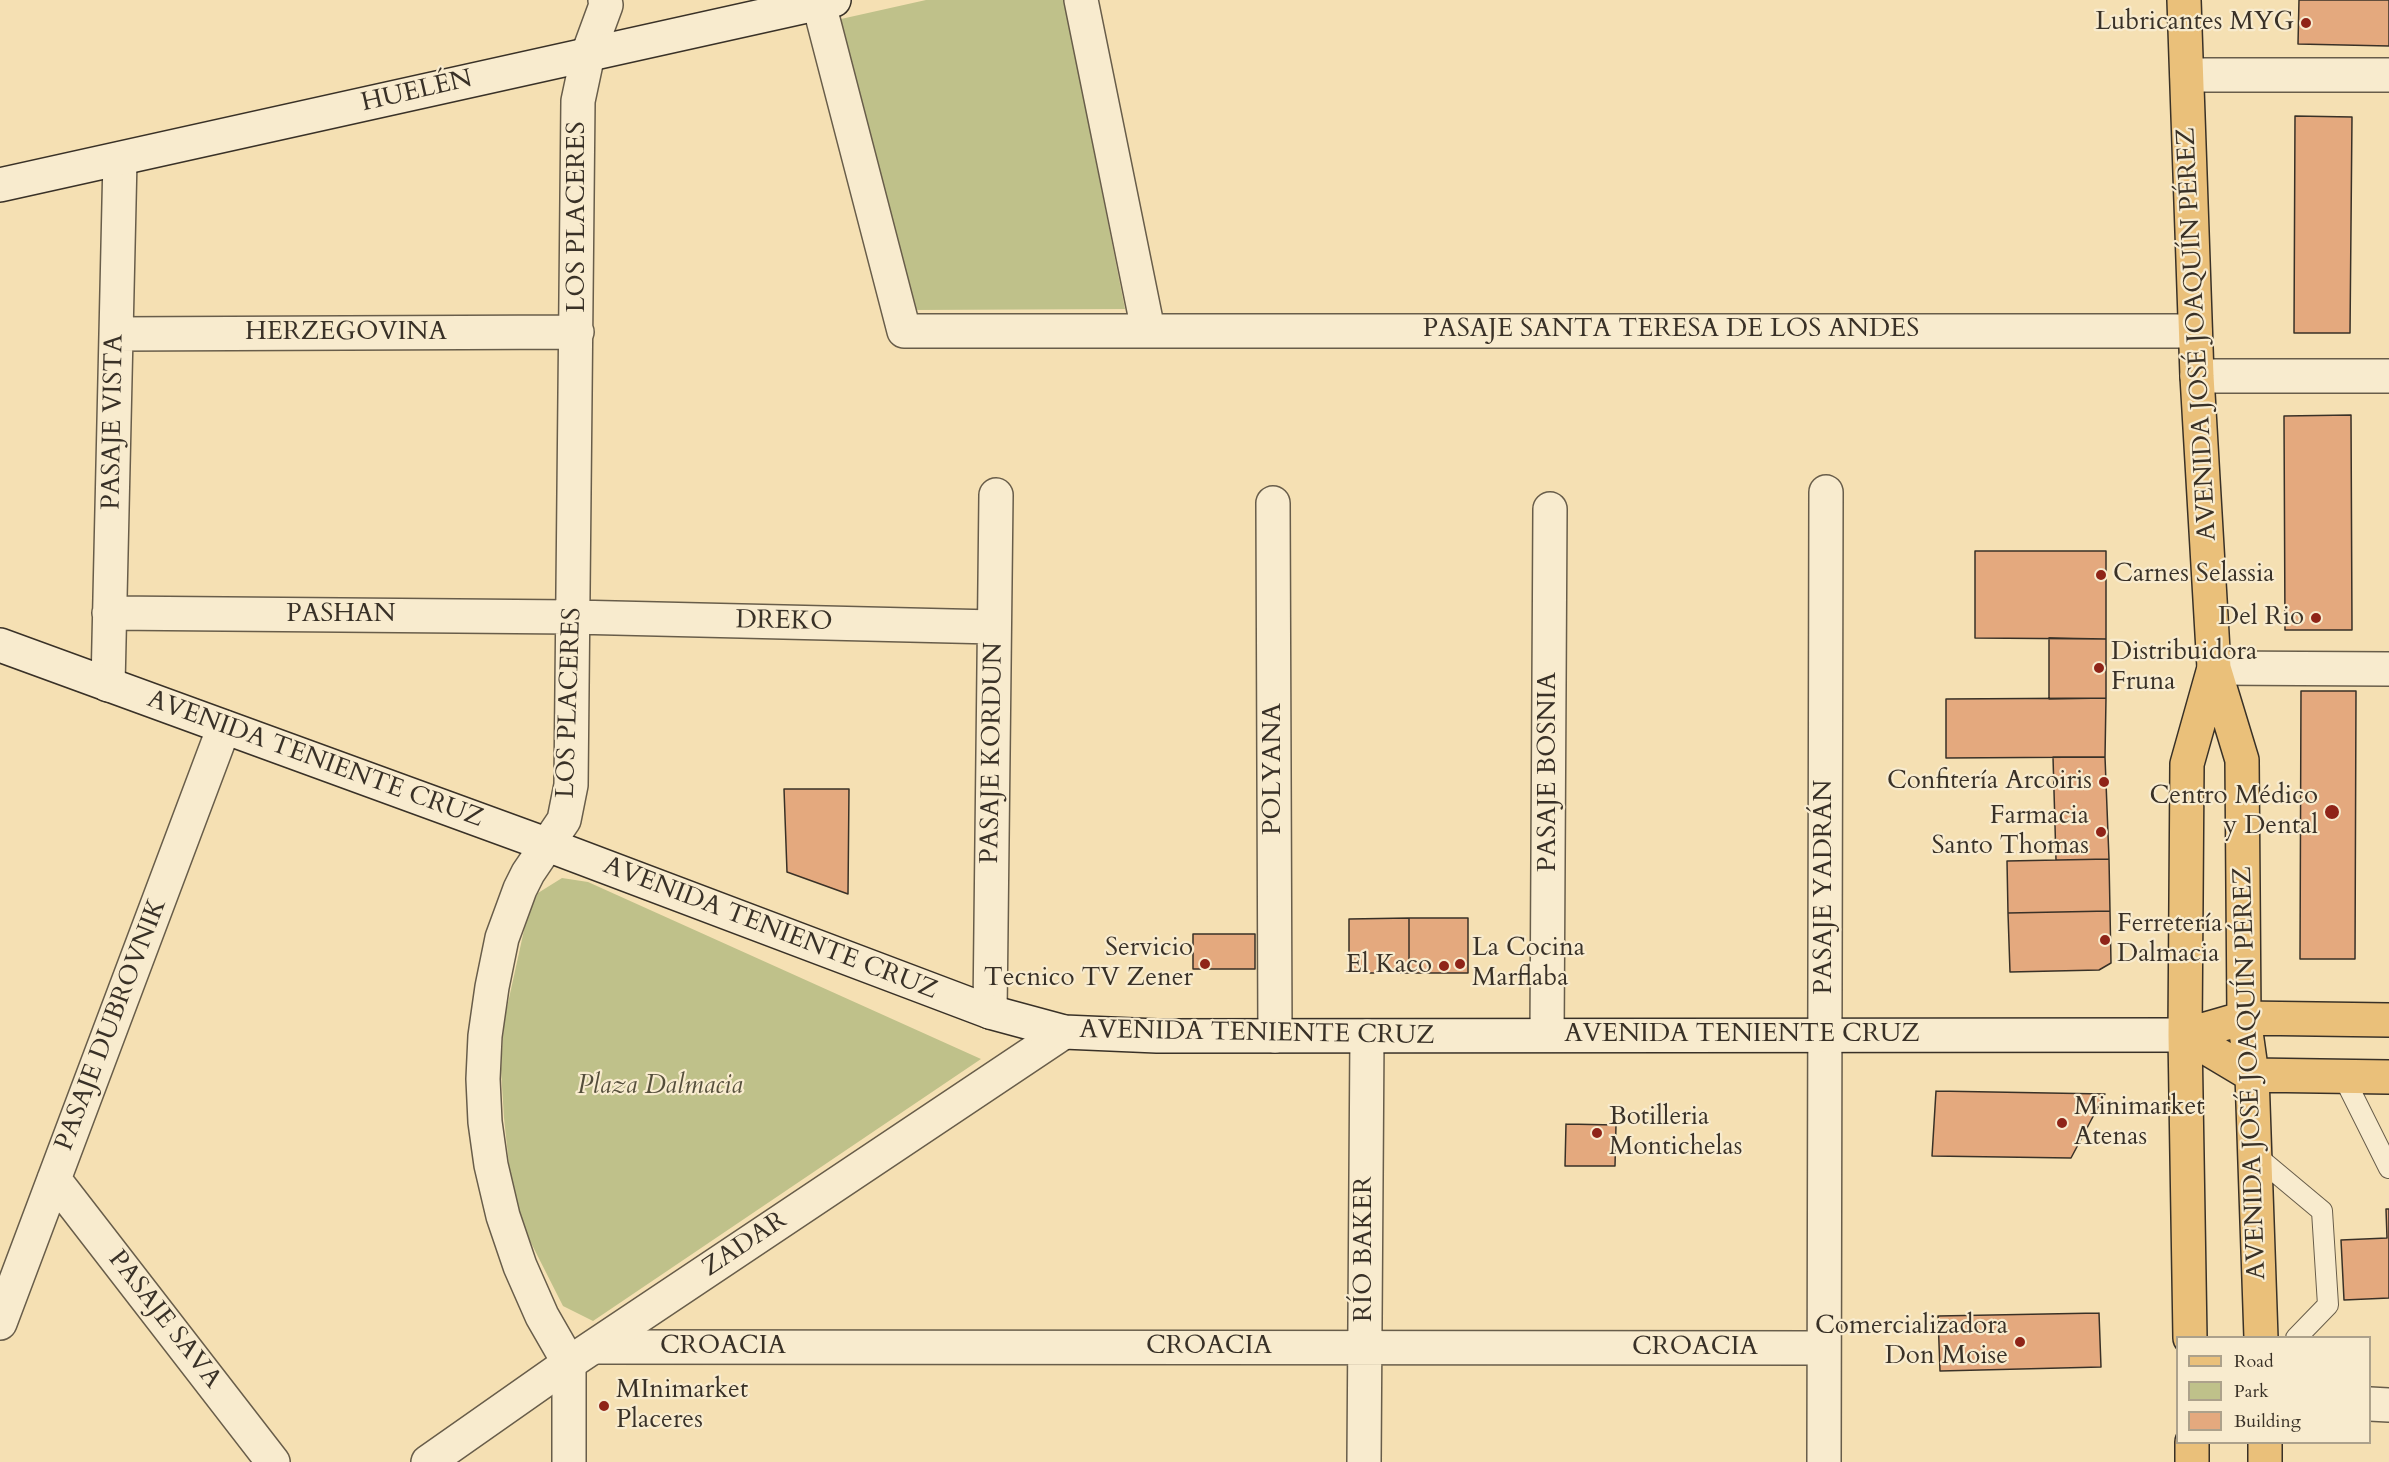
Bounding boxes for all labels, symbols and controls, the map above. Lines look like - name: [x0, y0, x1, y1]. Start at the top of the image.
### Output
- place label: Lubricantes MYG: [2095, 7, 2294, 39]
- marker: Lubricantes MYG: [2299, 16, 2313, 30]
- street label: HUELÉN: [358, 64, 476, 120]
- street label: LOS PLACERES: [562, 122, 594, 312]
- street label: AVENIDA JOSÉ JOAQUÍN PÉREZ: [2172, 126, 2224, 542]
- street label: PASAJE SANTA TERESA DE LOS ANDES: [1423, 314, 1919, 346]
- street label: HERZEGOVINA: [245, 317, 447, 349]
- street label: PASAJE VISTA: [97, 334, 131, 510]
- place label: Carnes Selassia: [2113, 559, 2274, 591]
- marker: Carnes Selassia: [2094, 568, 2108, 582]
- street label: PASHAN: [286, 599, 396, 631]
- place label: Del Rio: [2218, 602, 2304, 634]
- street label: DREKO: [735, 606, 833, 638]
- street label: LOS PLACERES: [551, 607, 589, 799]
- marker: Del Rio: [2309, 611, 2323, 625]
- place label: Distribuidora Fruna: [2111, 637, 2257, 698]
- street label: PASAJE KORDUN: [975, 642, 1011, 864]
- marker: Distribuidora Fruna: [2092, 661, 2106, 675]
- street label: PASAJE BOSNIA: [1533, 672, 1565, 872]
- street label: AVENIDA TENIENTE CRUZ: [143, 685, 487, 835]
- street label: POLYANA: [1258, 703, 1290, 835]
- place label: Confitería Arcoiris: [1887, 766, 2092, 798]
- marker: Confitería Arcoiris: [2097, 775, 2111, 789]
- street label: PASAJE YADRÁN: [1809, 780, 1841, 994]
- place label: Centro Médico y Dental: [2149, 781, 2318, 843]
- place label: Farmacia Santo Thomas: [1931, 801, 2089, 862]
- marker: Centro Médico y Dental: [2323, 803, 2341, 821]
- marker: Farmacia Santo Thomas: [2094, 825, 2108, 839]
- street label: AVENIDA TENIENTE CRUZ: [598, 851, 942, 1007]
- street label: AVENIDA JOSÉ JOAQUÍN PÉREZ: [2228, 866, 2274, 1280]
- street label: PASAJE DUBROVNIK: [50, 895, 174, 1155]
- place label: Ferretería Dalmacia: [2117, 909, 2222, 970]
- place label: Servicio Tecnico TV Zener: [984, 933, 1193, 994]
- place label: La Cocina Marflaba: [1472, 933, 1585, 994]
- marker: Ferretería Dalmacia: [2098, 933, 2112, 947]
- place label: El Kaco: [1346, 950, 1432, 982]
- marker: Servicio Tecnico TV Zener: [1198, 957, 1212, 971]
- marker: La Cocina Marflaba: [1453, 957, 1467, 971]
- marker: El Kaco: [1437, 959, 1451, 973]
- street label: AVENIDA TENIENTE CRUZ: [1079, 1015, 1435, 1053]
- street label: AVENIDA TENIENTE CRUZ: [1564, 1019, 1920, 1051]
- park label: Plaza Dalmacia: [577, 1071, 743, 1103]
- place label: Minimarket Atenas: [2074, 1092, 2205, 1154]
- place label: Botilleria Montichelas: [1609, 1102, 1742, 1164]
- marker: Minimarket Atenas: [2055, 1116, 2069, 1130]
- marker: Botilleria Montichelas: [1590, 1126, 1604, 1140]
- street label: RÍO BAKER: [1349, 1176, 1381, 1322]
- street label: ZADAR: [697, 1206, 793, 1284]
- street label: PASAJE SAVA: [101, 1245, 227, 1395]
- place label: Comercializadora Don Moise: [1815, 1311, 2008, 1372]
- street label: CROACIA: [660, 1331, 786, 1363]
- street label: CROACIA: [1146, 1331, 1272, 1363]
- street label: CROACIA: [1632, 1332, 1758, 1364]
- marker: Comercializadora Don Moise: [2013, 1335, 2027, 1349]
- legend: [2176, 1336, 2371, 1444]
- text: Road: [2234, 1349, 2274, 1374]
- place label: MInimarket Placeres: [616, 1375, 748, 1436]
- text: Park: [2234, 1379, 2269, 1404]
- marker: MInimarket Placeres: [597, 1399, 611, 1413]
- text: Building: [2234, 1409, 2301, 1434]

